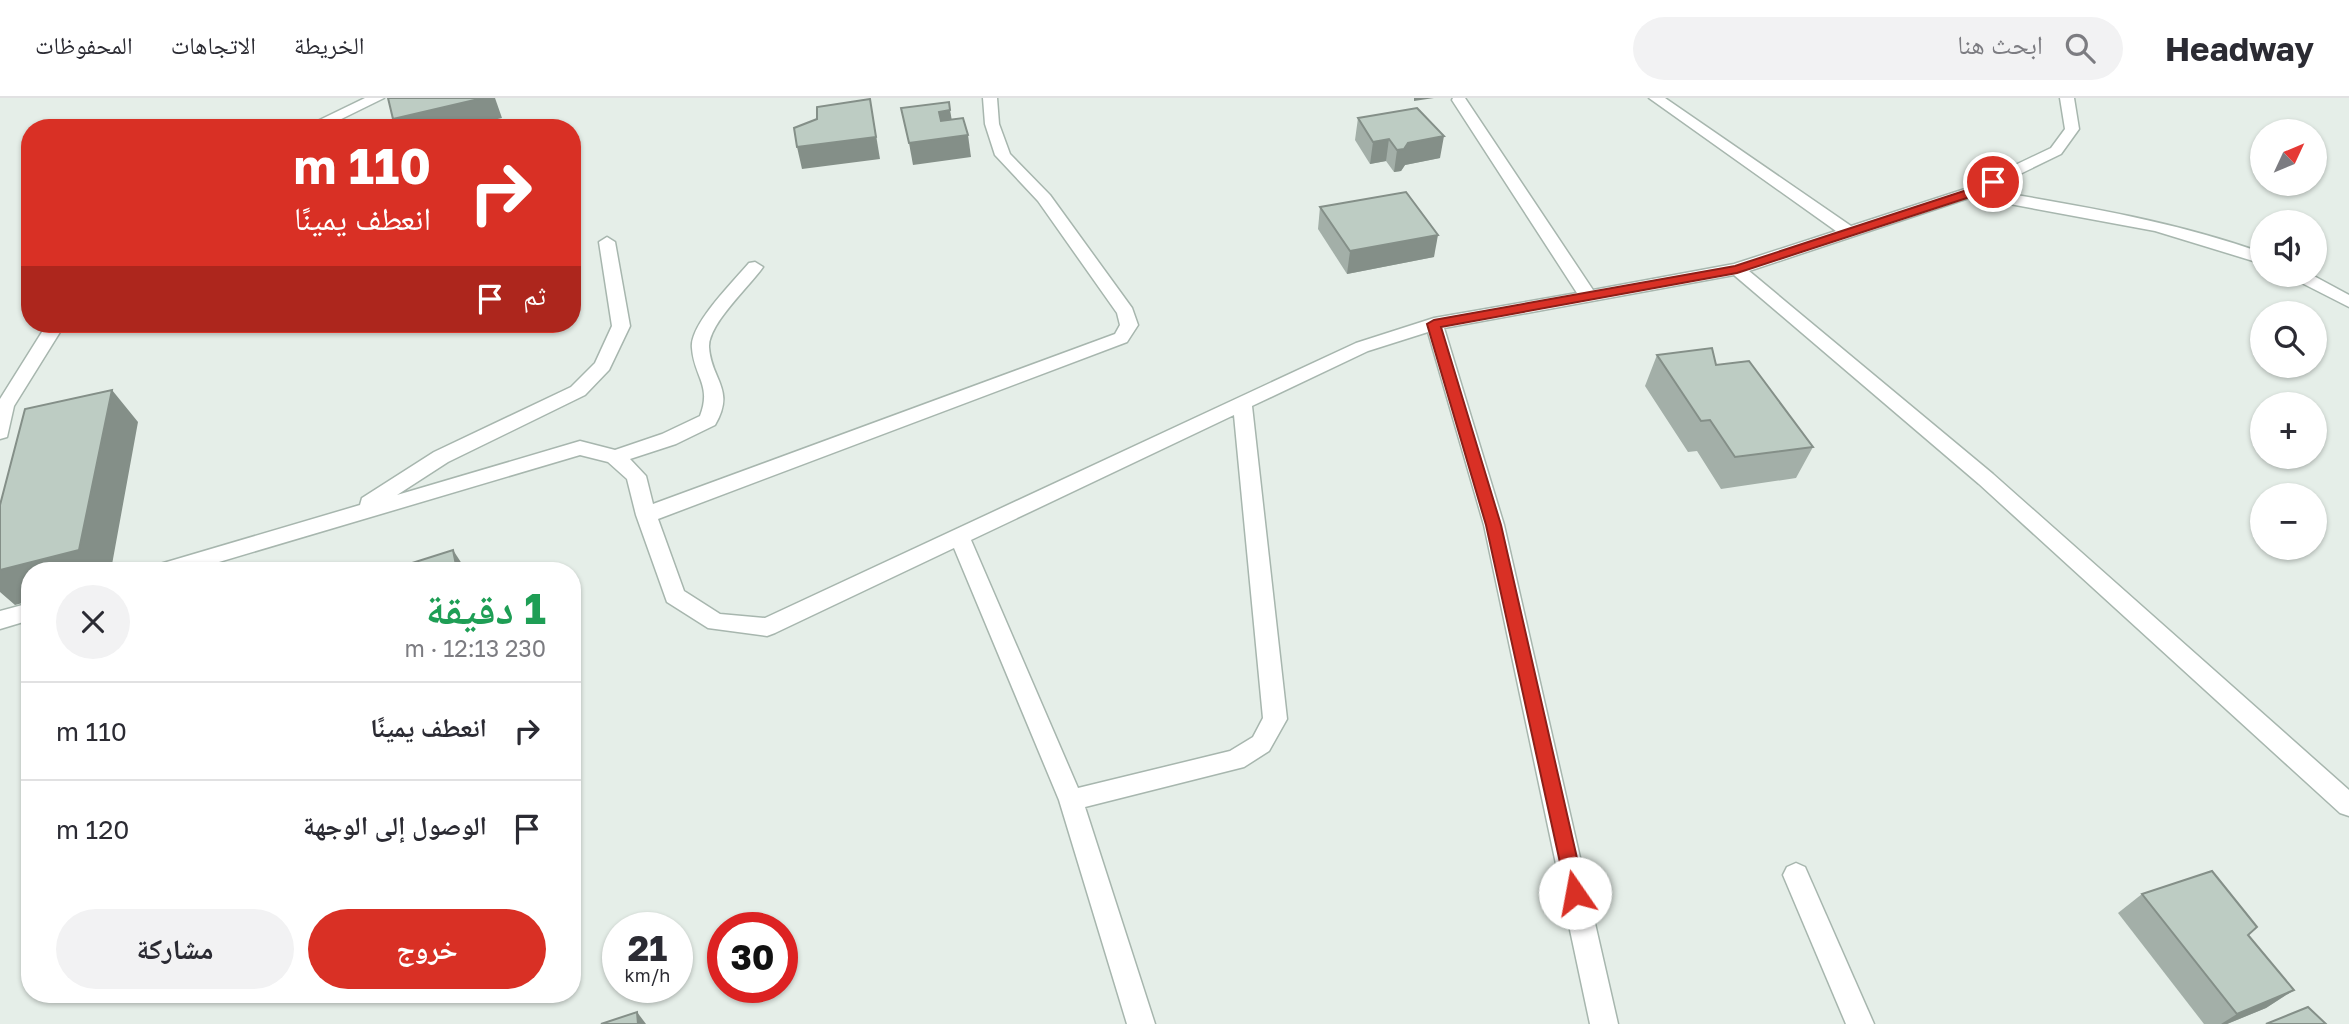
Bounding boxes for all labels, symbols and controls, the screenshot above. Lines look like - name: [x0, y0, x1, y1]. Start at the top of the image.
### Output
- search box: [1633, 17, 2123, 80]
- text: ابحث هنا: [1957, 29, 2043, 60]
- icon: search: [2061, 29, 2099, 67]
- text: Headway: [2165, 29, 2314, 68]
- text: المحفوظات: [35, 30, 133, 59]
- text: الاتجاهات: [171, 30, 256, 59]
- text: الخريطة: [294, 30, 365, 59]
- north arrow: [2250, 119, 2328, 196]
- map controls: [2250, 119, 2327, 560]
- text: 110 m: [294, 136, 431, 195]
- icon: right: [455, 147, 546, 238]
- pin: [1963, 152, 2023, 212]
- icon: arrive: [1974, 163, 2012, 201]
- text: انعطف يمينًا: [294, 199, 431, 237]
- button: sound: [2250, 210, 2327, 287]
- icon: arrive: [471, 280, 509, 318]
- text: ثم: [523, 280, 546, 311]
- button: search: [2250, 301, 2327, 378]
- button: +: [2250, 392, 2327, 469]
- button: −: [2250, 483, 2327, 560]
- text: 1 دقيقة: [426, 583, 546, 633]
- button: close: [56, 585, 130, 659]
- text: 230 m · 12:13: [404, 634, 546, 662]
- text: انعطف يمينًا: [370, 712, 487, 743]
- icon: right: [508, 712, 546, 750]
- text: 110 m: [56, 716, 127, 747]
- text: الوصول إلى الوجهة: [303, 810, 487, 841]
- icon: arrive: [508, 810, 546, 848]
- text: 120 m: [56, 814, 129, 845]
- position arrow: [1538, 856, 1612, 930]
- button: مشاركة: [56, 909, 294, 989]
- button: خروج: [308, 909, 546, 989]
- speed limit sign: 30: [707, 912, 798, 1003]
- text: 21: [628, 927, 667, 969]
- text: km/h: [625, 964, 670, 986]

